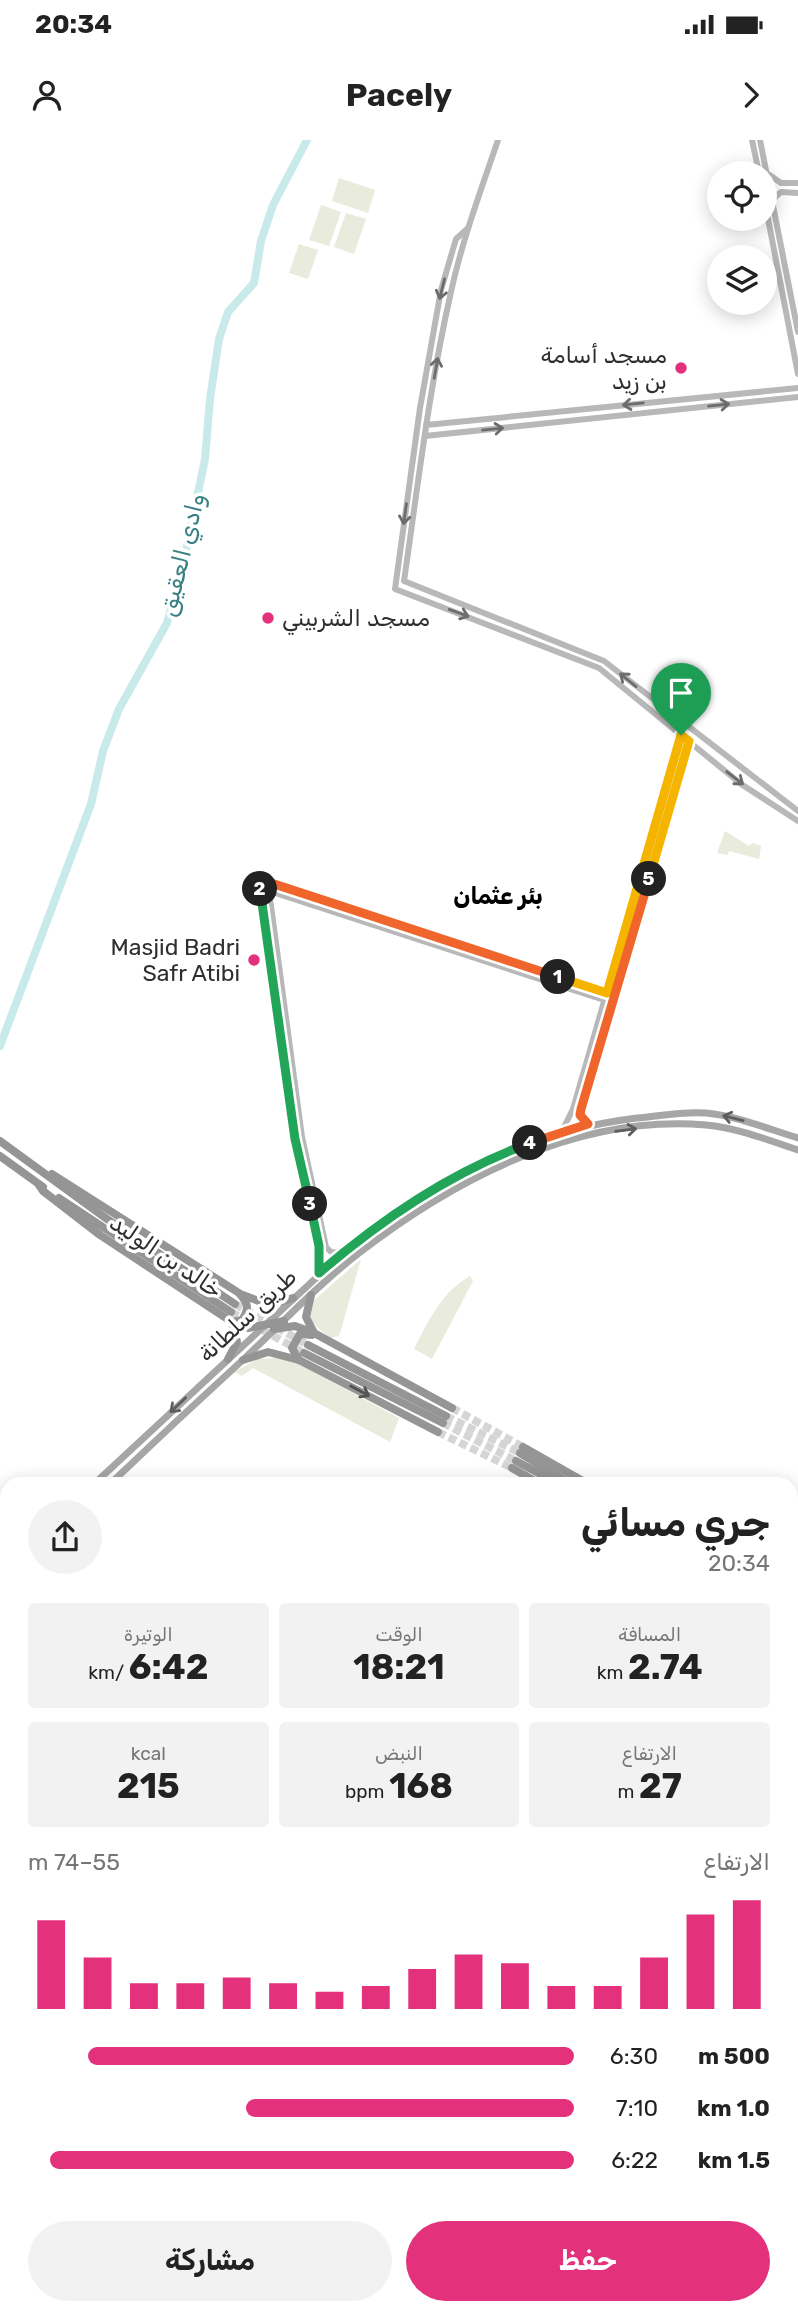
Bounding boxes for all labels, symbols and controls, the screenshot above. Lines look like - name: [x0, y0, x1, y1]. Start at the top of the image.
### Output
- text: 20:34: [35, 9, 112, 40]
- icon: person: [28, 76, 66, 114]
- text: Pacely: [346, 76, 452, 114]
- icon: forward: [732, 76, 770, 114]
- map controls: [707, 161, 777, 315]
- button: locate: [707, 161, 777, 231]
- button: layers: [707, 245, 777, 315]
- one-way arrow: [435, 278, 448, 300]
- place label: مسجد أسامة بن زيد: [541, 341, 667, 395]
- one-way arrow: [429, 357, 443, 380]
- marker: مسجد أسامة بن زيد: [673, 360, 689, 376]
- one-way arrow: [622, 398, 644, 411]
- one-way arrow: [707, 398, 730, 411]
- one-way arrow: [481, 422, 504, 435]
- water label: وادي العقيق: [153, 490, 214, 620]
- one-way arrow: [398, 502, 411, 525]
- place label: مسجد الشربيني: [282, 604, 430, 635]
- one-way arrow: [447, 608, 469, 620]
- marker: مسجد الشربيني: [260, 610, 276, 626]
- pin: [651, 663, 711, 735]
- one-way arrow: [619, 672, 637, 687]
- icon: arrive: [662, 674, 700, 712]
- one-way arrow: [725, 771, 743, 786]
- pin: 5: [632, 862, 666, 896]
- text: 5: [642, 867, 655, 890]
- pin: 2: [243, 872, 278, 906]
- text: 2: [253, 877, 266, 900]
- district label: بئر عثمان: [453, 882, 543, 910]
- place label: Masjid Badri Safr Atibi: [111, 933, 240, 987]
- marker: Masjid Badri Safr Atibi: [246, 952, 262, 968]
- pin: 1: [540, 960, 576, 994]
- text: 1: [553, 965, 562, 988]
- one-way arrow: [722, 1111, 745, 1124]
- one-way arrow: [615, 1123, 637, 1136]
- pin: 4: [512, 1126, 548, 1160]
- text: 4: [523, 1131, 536, 1154]
- pin: 3: [292, 1186, 328, 1222]
- text: 3: [303, 1192, 316, 1215]
- street label: خالد بن الوليد: [104, 1208, 228, 1304]
- street label: طريق سلطانة: [192, 1262, 302, 1368]
- one-way arrow: [349, 1385, 369, 1399]
- one-way arrow: [170, 1397, 187, 1414]
- button: share: [28, 1500, 102, 1574]
- text: جري مسائي: [581, 1500, 770, 1546]
- text: 20:34: [708, 1549, 770, 1577]
- text: الوتيرة: [124, 1623, 173, 1646]
- text: الوقت: [375, 1623, 423, 1646]
- text: المسافة: [618, 1623, 681, 1646]
- text: 6:42: [129, 1646, 208, 1688]
- text: 18:21: [353, 1646, 445, 1688]
- text: 2.74: [628, 1646, 703, 1688]
- text: /km: [88, 1661, 129, 1684]
- text: km: [597, 1661, 628, 1684]
- text: kcal: [131, 1742, 166, 1765]
- text: النبض: [375, 1742, 423, 1765]
- text: الارتفاع: [622, 1742, 677, 1765]
- text: 215: [117, 1765, 180, 1807]
- text: 168: [389, 1765, 453, 1807]
- text: 27: [639, 1765, 682, 1807]
- text: bpm: [345, 1780, 389, 1803]
- text: m: [617, 1780, 639, 1803]
- text: 55–74 m: [28, 1848, 120, 1876]
- text: الارتفاع: [704, 1848, 770, 1876]
- text: 6:30: [610, 2042, 658, 2070]
- text: 500 m: [698, 2042, 770, 2070]
- text: 7:10: [616, 2094, 658, 2122]
- text: 1.0 km: [697, 2094, 770, 2122]
- text: 6:22: [611, 2146, 658, 2174]
- text: 1.5 km: [698, 2146, 770, 2174]
- button: مشاركة: [28, 2221, 392, 2301]
- button: حفظ: [406, 2221, 770, 2301]

